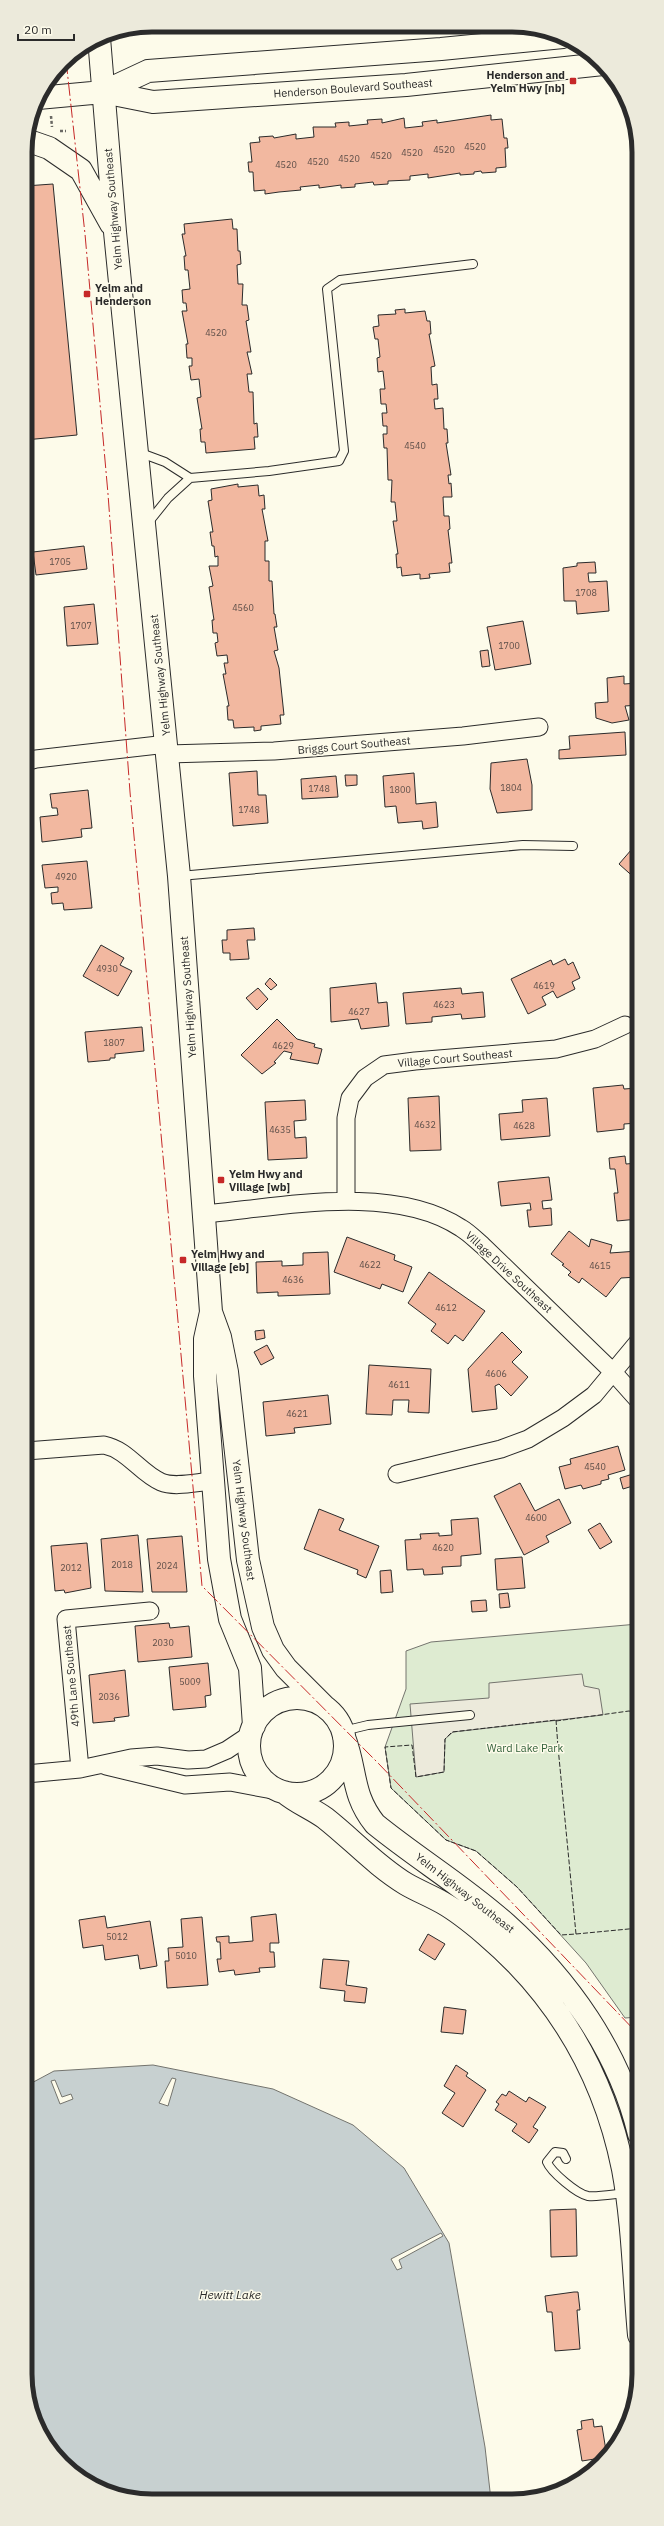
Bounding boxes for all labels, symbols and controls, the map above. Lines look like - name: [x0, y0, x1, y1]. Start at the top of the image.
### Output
- scale bar: [18, 16, 74, 42]
- text: 20 m: [24, 22, 52, 37]
- place label: Henderson and Yelm Hwy [nb]: [487, 68, 565, 95]
- street label: Henderson Boulevard Southeast: [273, 75, 433, 101]
- marker: Henderson and Yelm Hwy [nb]: [568, 76, 578, 86]
- house number: 4520: [464, 141, 486, 152]
- house number: 4520: [433, 144, 455, 155]
- house number: 4520: [401, 147, 423, 158]
- street label: Yelm Highway Southeast: [101, 148, 125, 270]
- house number: 4520: [370, 150, 392, 161]
- house number: 4520: [338, 153, 360, 164]
- house number: 4520: [307, 156, 329, 167]
- house number: 4520: [275, 159, 297, 170]
- place label: Yelm and Henderson: [95, 281, 151, 308]
- marker: Yelm and Henderson: [82, 289, 92, 299]
- house number: 4520: [205, 327, 227, 338]
- house number: 4540: [404, 440, 426, 451]
- house number: 1705: [49, 556, 71, 567]
- house number: 1708: [575, 587, 597, 598]
- house number: 4560: [232, 602, 254, 613]
- street label: Yelm Highway Southeast: [147, 613, 173, 736]
- house number: 1707: [70, 620, 92, 631]
- house number: 1700: [498, 640, 520, 651]
- street label: Briggs Court Southeast: [297, 733, 411, 757]
- house number: 1804: [500, 782, 522, 793]
- house number: 1748: [308, 783, 330, 794]
- house number: 1800: [389, 784, 411, 795]
- house number: 1748: [238, 804, 260, 815]
- house number: 4920: [55, 871, 77, 882]
- street label: Yelm Highway Southeast: [177, 936, 199, 1058]
- house number: 4930: [96, 963, 118, 974]
- house number: 4619: [533, 980, 555, 991]
- house number: 4623: [433, 999, 455, 1010]
- house number: 4627: [348, 1006, 370, 1017]
- house number: 1807: [103, 1037, 125, 1048]
- house number: 4629: [272, 1040, 294, 1051]
- street label: Village Court Southeast: [397, 1046, 513, 1070]
- house number: 4632: [414, 1119, 436, 1130]
- house number: 4628: [513, 1120, 535, 1131]
- house number: 4635: [269, 1124, 291, 1135]
- place label: Yelm Hwy and Village [wb]: [229, 1167, 303, 1194]
- marker: Yelm Hwy and Village [wb]: [216, 1175, 226, 1185]
- street label: Village Drive Southeast: [463, 1228, 555, 1316]
- place label: Yelm Hwy and Village [eb]: [191, 1247, 265, 1274]
- marker: Yelm Hwy and Village [eb]: [178, 1255, 188, 1265]
- house number: 4622: [359, 1259, 381, 1270]
- house number: 4615: [589, 1260, 611, 1271]
- house number: 4636: [282, 1274, 304, 1285]
- house number: 4612: [435, 1302, 457, 1313]
- house number: 4606: [485, 1368, 507, 1379]
- house number: 4611: [388, 1379, 410, 1390]
- house number: 4621: [286, 1408, 308, 1419]
- street label: Yelm Highway Southeast: [230, 1459, 258, 1582]
- house number: 4540: [584, 1461, 606, 1472]
- house number: 4600: [525, 1512, 547, 1523]
- house number: 4620: [432, 1542, 454, 1553]
- house number: 2018: [111, 1559, 133, 1570]
- house number: 2024: [156, 1560, 178, 1571]
- house number: 2012: [60, 1562, 82, 1573]
- street label: 49th Lane Southeast: [60, 1624, 82, 1727]
- house number: 2030: [152, 1637, 174, 1648]
- house number: 5009: [179, 1676, 201, 1687]
- house number: 2036: [98, 1691, 120, 1702]
- park label: Ward Lake Park: [487, 1741, 563, 1755]
- street label: Yelm Highway Southeast: [413, 1850, 517, 1936]
- house number: 5012: [106, 1931, 128, 1942]
- house number: 5010: [175, 1950, 197, 1961]
- water label: Hewitt Lake: [199, 2287, 261, 2302]

